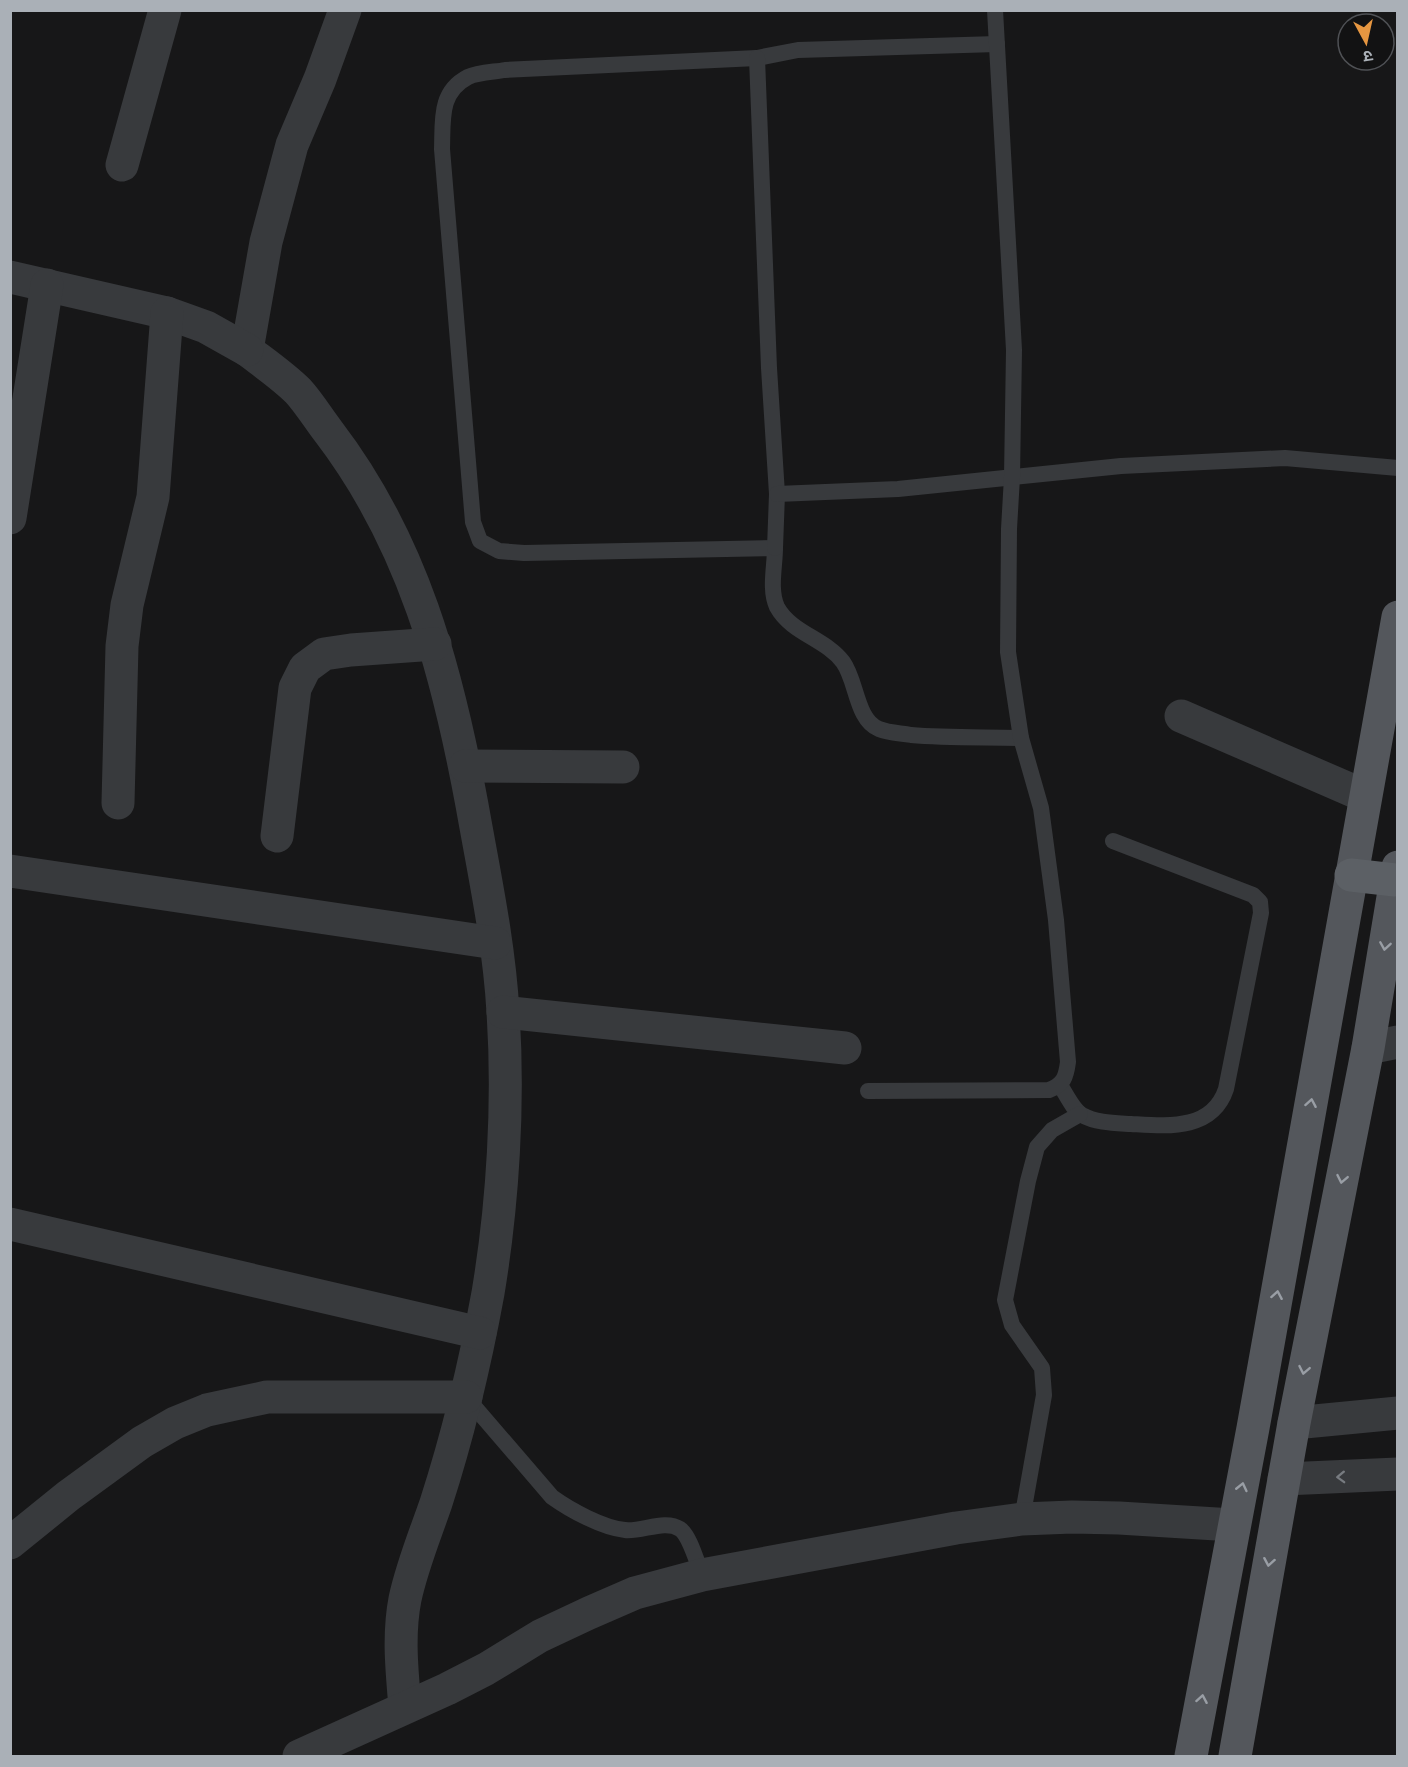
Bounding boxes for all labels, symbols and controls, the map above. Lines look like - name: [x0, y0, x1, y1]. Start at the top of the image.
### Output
- north arrow: [1336, 12, 1396, 72]
- text: उ: [1361, 45, 1374, 68]
- one-way arrow: [1379, 941, 1391, 950]
- one-way arrow: [1304, 1098, 1316, 1107]
- one-way arrow: [1336, 1174, 1349, 1184]
- one-way arrow: [1270, 1290, 1282, 1299]
- one-way arrow: [1298, 1365, 1311, 1375]
- one-way arrow: [1336, 1471, 1345, 1483]
- one-way arrow: [1234, 1482, 1247, 1492]
- one-way arrow: [1264, 1557, 1276, 1567]
- one-way arrow: [1195, 1694, 1208, 1704]

